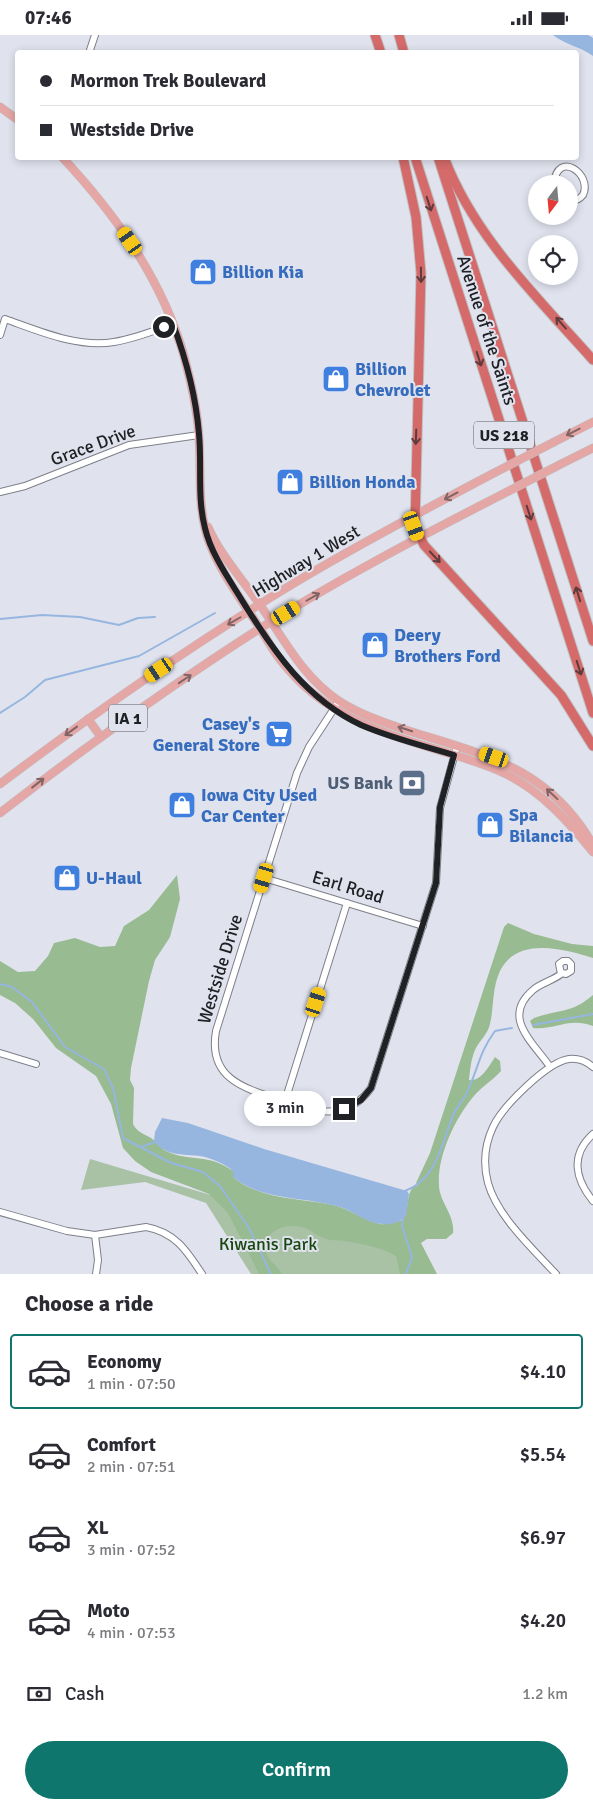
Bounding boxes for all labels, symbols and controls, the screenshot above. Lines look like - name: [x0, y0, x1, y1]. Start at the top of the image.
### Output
- text: 07:46: [25, 6, 72, 30]
- text: Mormon Trek Boulevard: [70, 69, 266, 93]
- text: Westside Drive: [70, 118, 194, 142]
- north arrow: [528, 175, 578, 225]
- map controls: [528, 175, 578, 285]
- one-way arrow: [425, 196, 435, 212]
- car: [115, 224, 144, 258]
- button: locate: [528, 235, 578, 285]
- street label: Avenue of the Saints: [452, 252, 522, 408]
- shop icon: Billion Kia: [188, 257, 218, 287]
- place label: Billion Kia: [222, 261, 304, 283]
- one-way arrow: [416, 266, 426, 282]
- route start: [153, 316, 175, 338]
- one-way arrow: [555, 317, 567, 330]
- one-way arrow: [475, 350, 485, 366]
- place label: Billion Chevrolet: [355, 358, 431, 401]
- shop icon: Billion Chevrolet: [321, 364, 351, 394]
- street label: Grace Drive: [48, 419, 138, 471]
- road number: US 218: [474, 421, 534, 449]
- one-way arrow: [411, 428, 421, 445]
- one-way arrow: [566, 428, 581, 437]
- shop icon: Billion Honda: [275, 467, 305, 497]
- place label: Billion Honda: [309, 471, 415, 493]
- one-way arrow: [444, 492, 459, 501]
- one-way arrow: [525, 505, 534, 521]
- car: [401, 509, 426, 543]
- street label: Highway 1 West: [248, 520, 364, 602]
- one-way arrow: [429, 550, 441, 563]
- one-way arrow: [573, 587, 582, 603]
- one-way arrow: [305, 592, 319, 602]
- car: [269, 599, 302, 627]
- one-way arrow: [228, 616, 242, 626]
- place label: Deery Brothers Ford: [394, 624, 501, 667]
- shop icon: Deery Brothers Ford: [360, 630, 390, 660]
- car: [142, 655, 175, 685]
- one-way arrow: [574, 660, 584, 676]
- one-way arrow: [178, 674, 192, 684]
- road number: IA 1: [109, 705, 147, 731]
- place label: Casey's General Store: [153, 713, 260, 756]
- supermarket icon: Casey's General Store: [264, 719, 294, 749]
- one-way arrow: [397, 724, 413, 734]
- one-way arrow: [64, 726, 78, 736]
- car: [477, 745, 510, 769]
- bank icon: US Bank: [397, 768, 427, 798]
- place label: US Bank: [327, 772, 394, 794]
- one-way arrow: [32, 778, 45, 789]
- place label: Iowa City Used Car Center: [201, 784, 317, 827]
- one-way arrow: [545, 788, 558, 800]
- shop icon: Iowa City Used Car Center: [167, 790, 197, 820]
- place label: Spa Bilancia: [509, 804, 574, 847]
- shop icon: Spa Bilancia: [475, 810, 505, 840]
- car: [252, 861, 275, 895]
- shop icon: U-Haul: [52, 863, 82, 893]
- street label: Earl Road: [310, 866, 386, 908]
- place label: U-Haul: [86, 867, 142, 889]
- street label: Westside Drive: [193, 912, 247, 1026]
- car: [304, 985, 327, 1019]
- callout: 3 min: [244, 1091, 326, 1127]
- text: 3 min: [266, 1098, 304, 1118]
- route end: [333, 1098, 355, 1120]
- park label: Kiwanis Park: [219, 1233, 317, 1255]
- text: Choose a ride: [25, 1290, 153, 1317]
- icon: car: [27, 1349, 72, 1394]
- text: Economy: [87, 1350, 161, 1374]
- text: $4.10: [520, 1360, 566, 1384]
- text: 1 min · 07:50: [87, 1374, 176, 1394]
- icon: car: [27, 1432, 72, 1477]
- text: Comfort: [87, 1433, 156, 1457]
- text: $5.54: [520, 1443, 566, 1467]
- text: 2 min · 07:51: [87, 1457, 176, 1477]
- icon: car: [27, 1515, 72, 1560]
- text: XL: [87, 1516, 109, 1540]
- text: $6.97: [520, 1526, 566, 1550]
- text: 3 min · 07:52: [87, 1540, 176, 1560]
- icon: car: [27, 1598, 72, 1643]
- text: Moto: [87, 1599, 130, 1623]
- text: $4.20: [520, 1609, 566, 1633]
- text: 4 min · 07:53: [87, 1623, 176, 1643]
- icon: cash: [25, 1680, 53, 1708]
- text: Cash: [65, 1682, 105, 1706]
- text: 1.2 km: [522, 1684, 568, 1704]
- button: Confirm: [25, 1741, 568, 1799]

